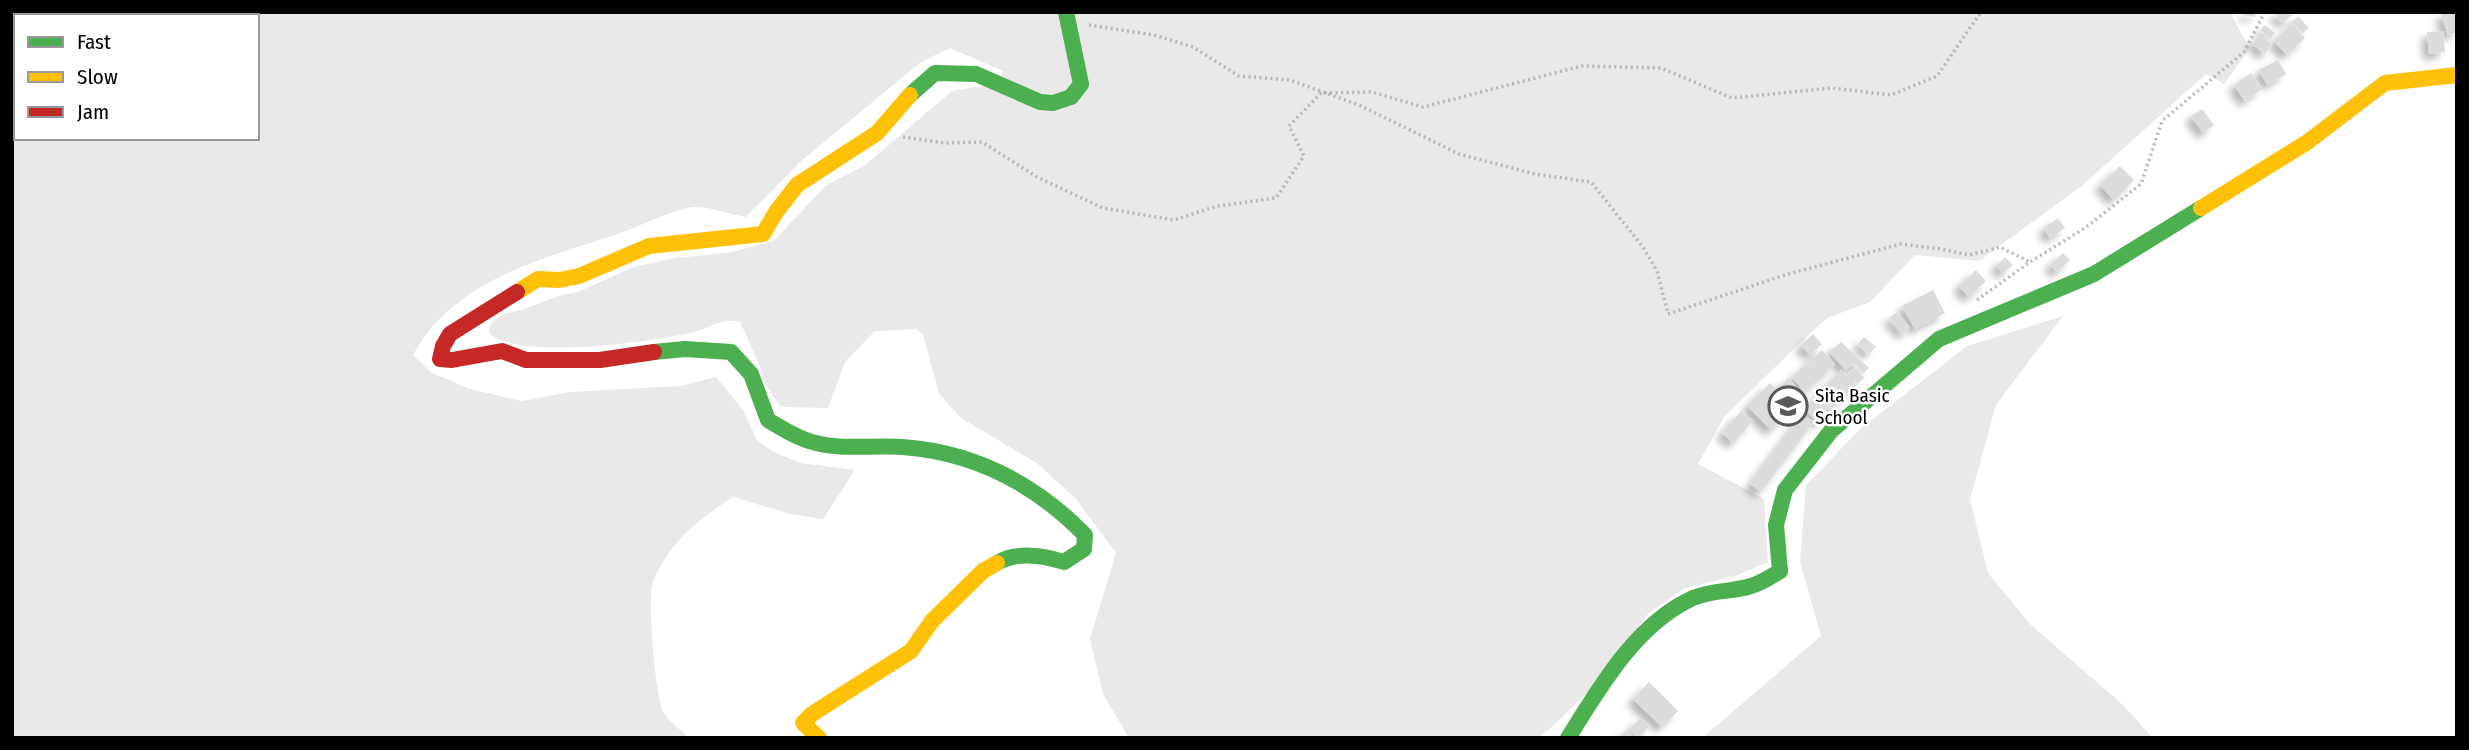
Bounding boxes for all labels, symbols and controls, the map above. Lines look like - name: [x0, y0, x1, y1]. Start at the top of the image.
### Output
- legend: [14, 14, 259, 140]
- text: Fast: [77, 29, 111, 55]
- text: Slow: [77, 64, 118, 90]
- text: Jam: [77, 99, 109, 125]
- place label: Sita Basic School: [1815, 384, 1890, 429]
- school or university icon: Sita Basic School: [1767, 385, 1809, 427]

